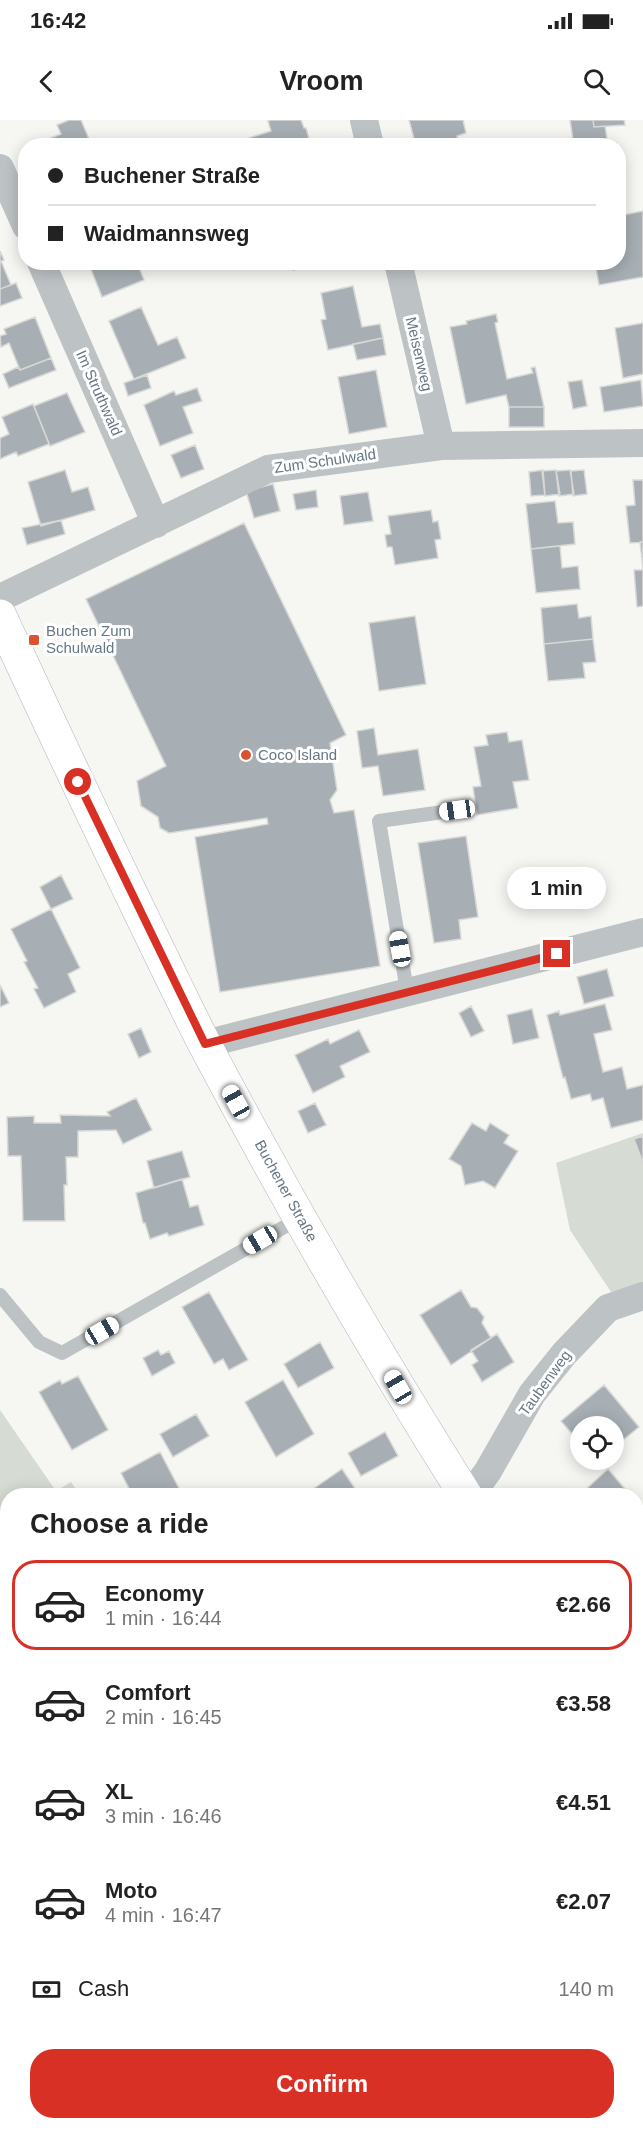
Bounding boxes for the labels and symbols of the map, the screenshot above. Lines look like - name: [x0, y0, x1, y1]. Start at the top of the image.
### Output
- street label: Meisenweg: [403, 315, 436, 393]
- street label: Im Struthwald: [73, 347, 126, 438]
- street label: Zum Schulwald: [273, 445, 377, 476]
- place label: Buchen Zum Schulwald: [46, 622, 131, 656]
- marker: Buchen Zum Schulwald: [27, 633, 41, 647]
- place label: Coco Island: [258, 746, 337, 763]
- marker: Coco Island: [239, 748, 253, 762]
- route start: [64, 768, 91, 795]
- car: [438, 799, 476, 821]
- callout: 1 min: [508, 867, 606, 909]
- car: [388, 930, 412, 968]
- route end: [543, 940, 570, 967]
- car: [219, 1082, 253, 1122]
- street label: Buchener Straße: [252, 1137, 321, 1244]
- car: [240, 1223, 280, 1257]
- car: [82, 1314, 122, 1348]
- street label: Taubenweg: [515, 1347, 574, 1419]
- car: [381, 1367, 415, 1407]

